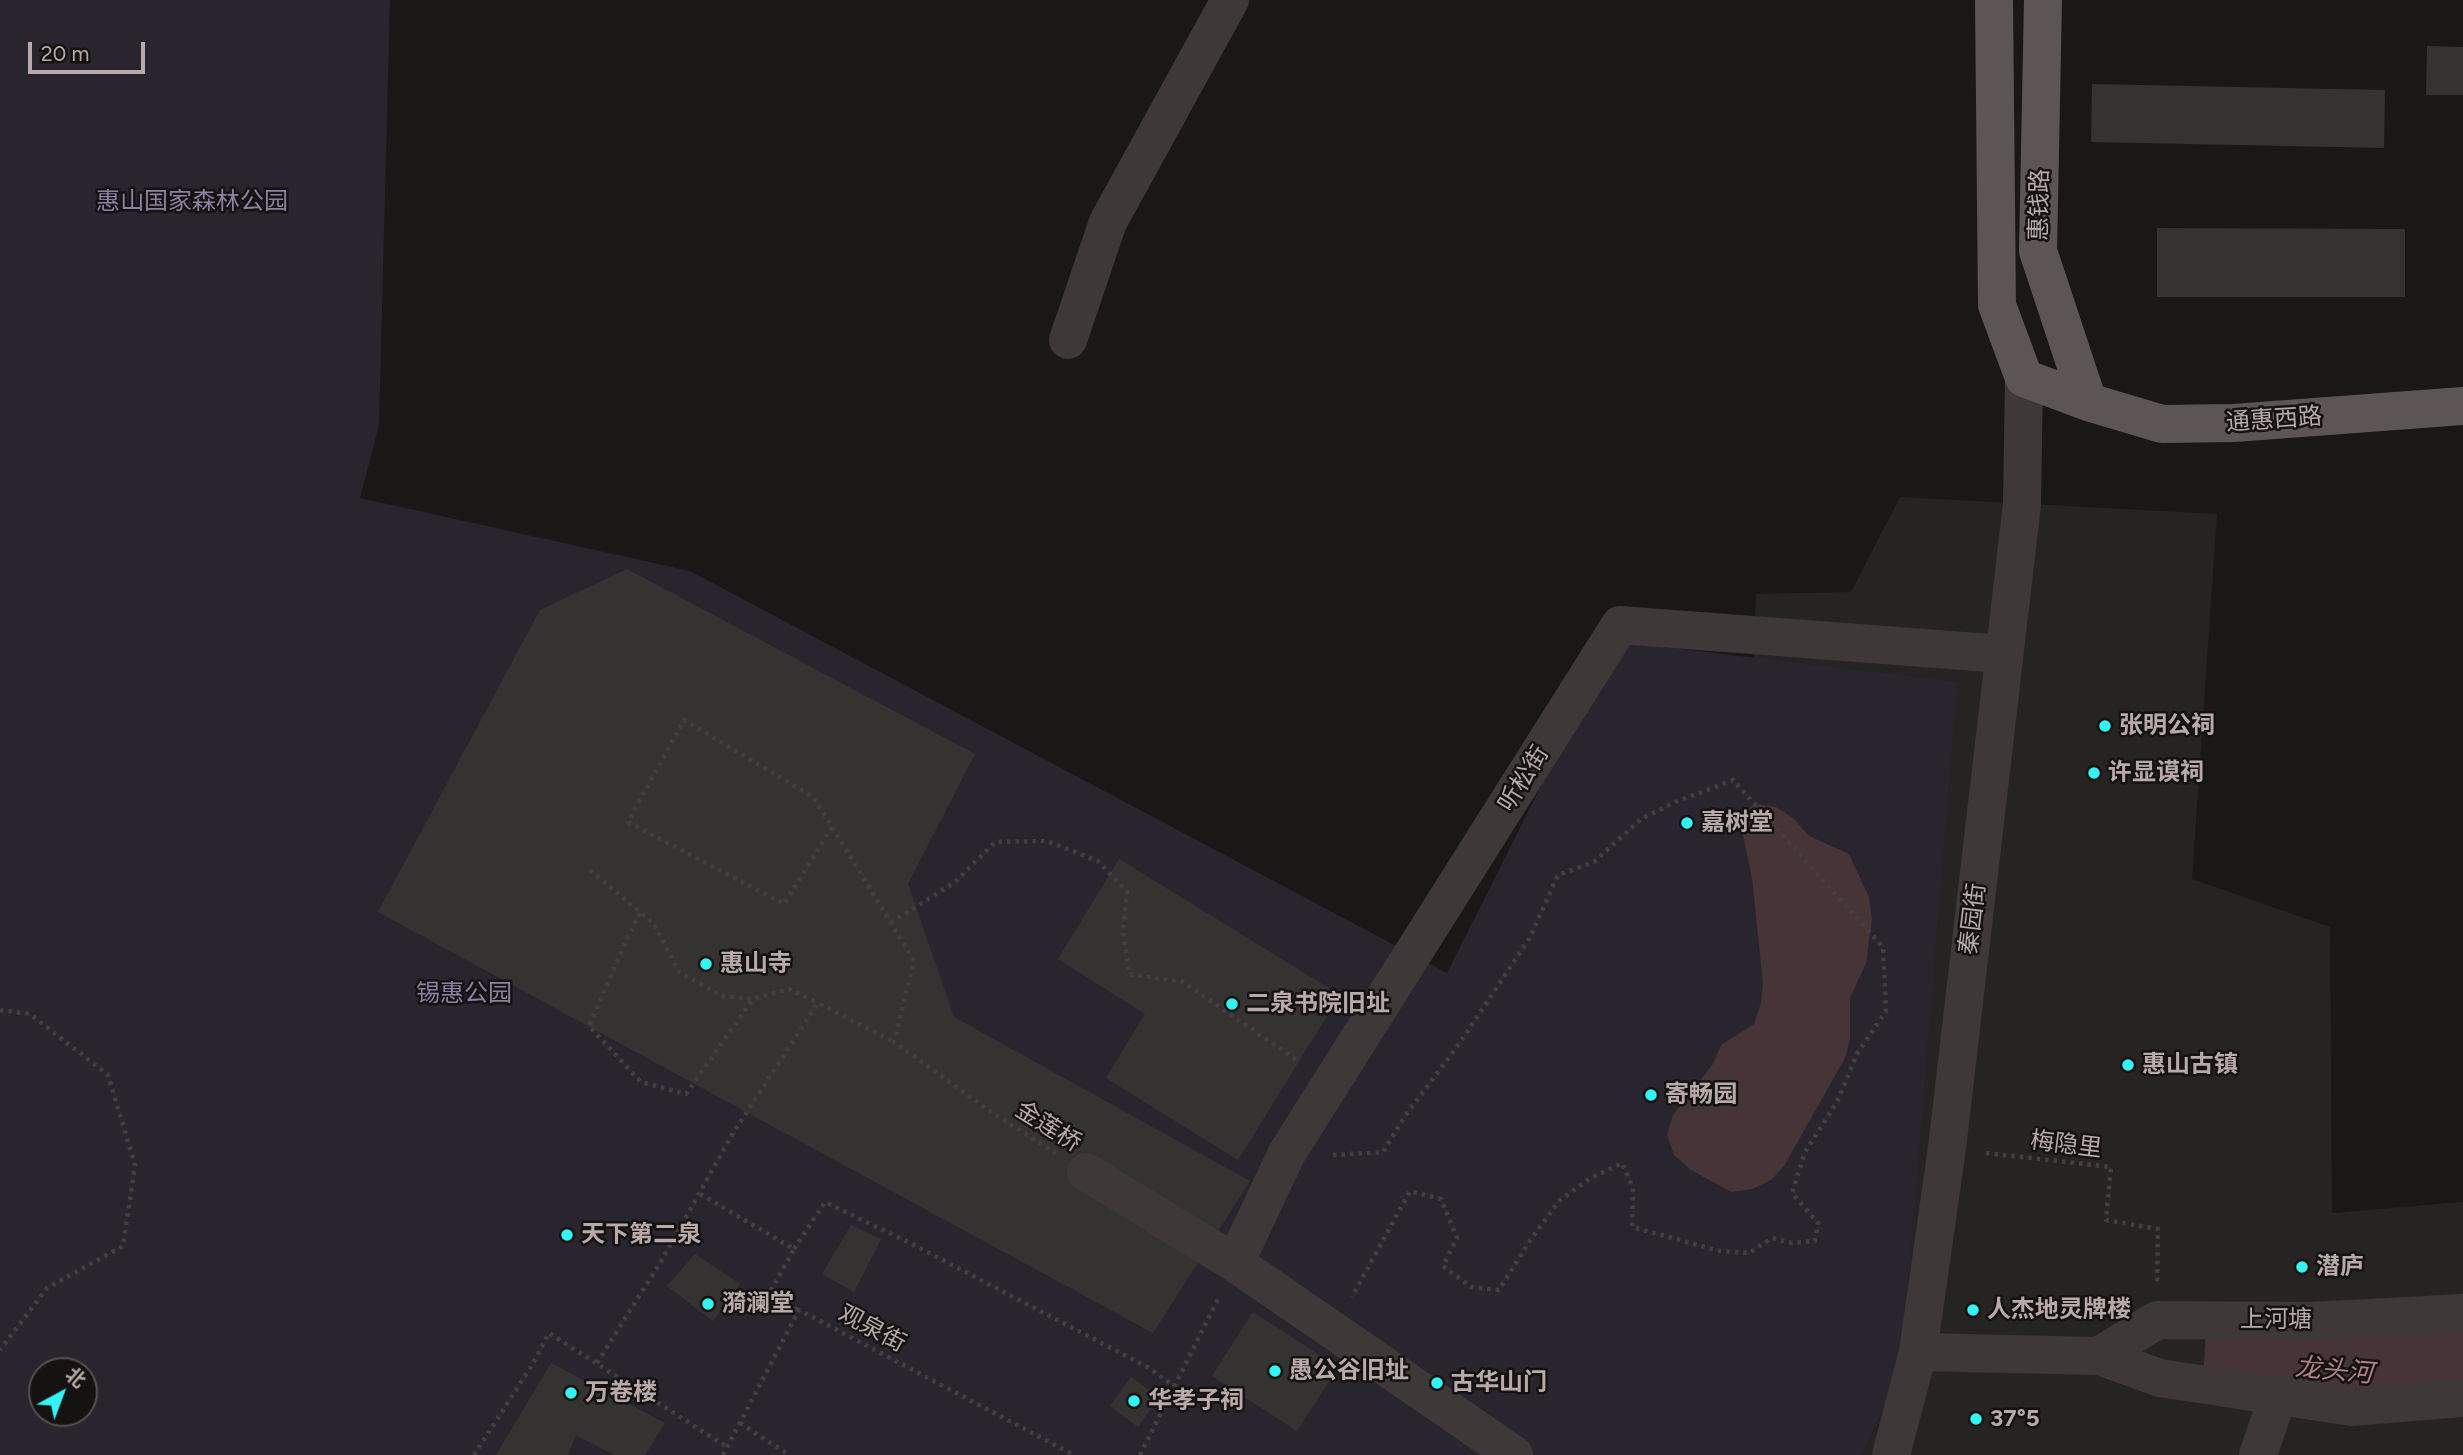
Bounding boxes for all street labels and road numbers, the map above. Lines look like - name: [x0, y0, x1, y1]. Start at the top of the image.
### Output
- street label: 惠钱路: [2025, 169, 2055, 241]
- street label: 通惠西路: [2225, 402, 2323, 438]
- street label: 听松街: [1493, 741, 1555, 817]
- street label: 秦园街: [1954, 882, 1992, 956]
- street label: 金莲桥: [1010, 1096, 1086, 1158]
- street label: 梅隐里: [2029, 1126, 2103, 1164]
- street label: 观泉街: [833, 1299, 911, 1359]
- street label: 上河塘: [2240, 1306, 2312, 1334]

